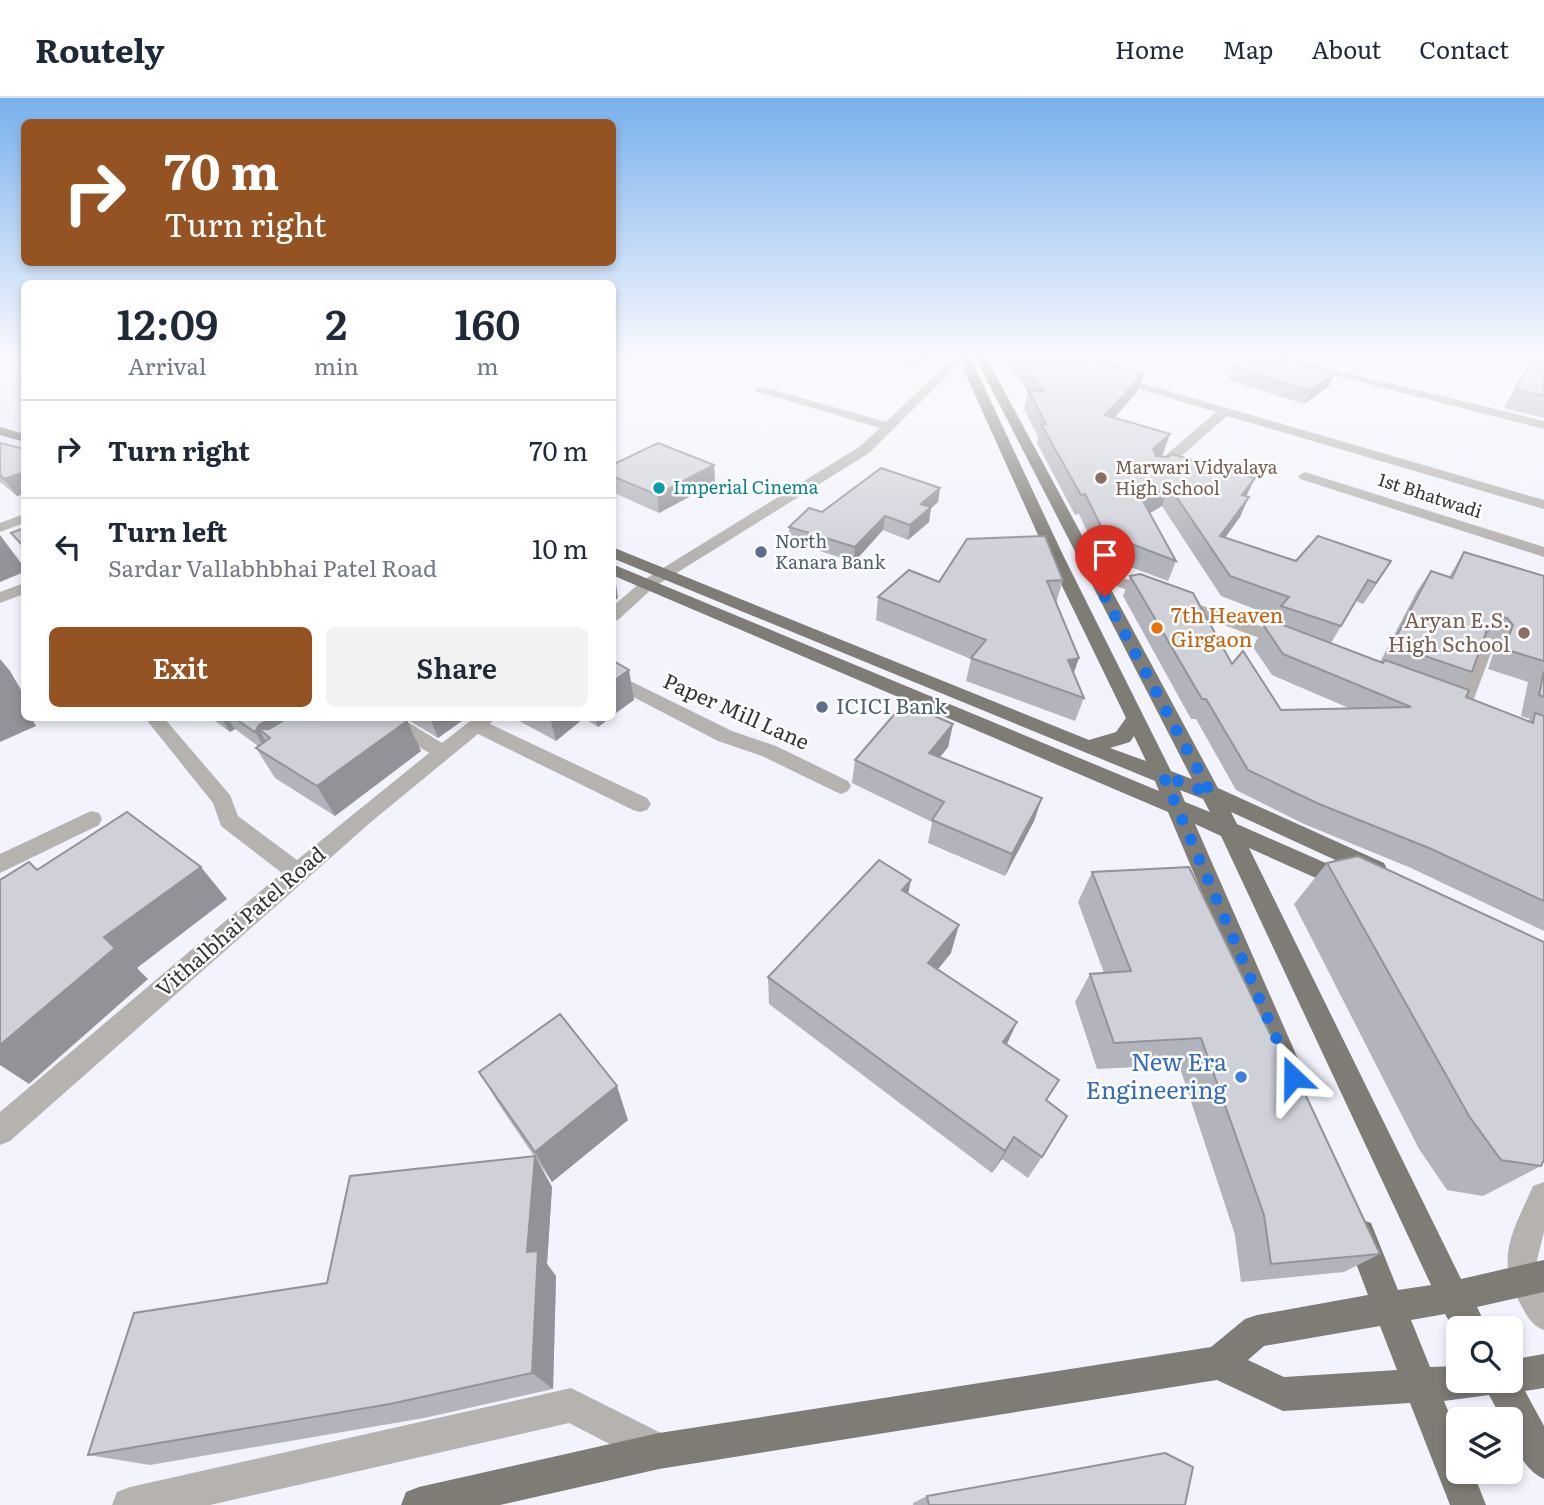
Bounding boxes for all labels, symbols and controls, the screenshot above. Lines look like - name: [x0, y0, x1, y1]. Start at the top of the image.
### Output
- text: Routely: [35, 24, 164, 73]
- text: Home: [1115, 31, 1184, 66]
- text: Map: [1222, 31, 1273, 66]
- text: About: [1311, 31, 1381, 66]
- text: Contact: [1419, 31, 1509, 66]
- text: 70 m: [164, 132, 279, 205]
- icon: right: [49, 147, 140, 238]
- text: Turn right: [164, 199, 326, 247]
- text: 12:09: [116, 291, 218, 353]
- text: 2: [325, 291, 347, 353]
- text: 160: [454, 291, 521, 353]
- text: Arrival: [128, 348, 207, 382]
- text: min: [314, 348, 359, 382]
- text: m: [476, 348, 499, 382]
- icon: right: [49, 430, 87, 468]
- text: Turn right: [108, 430, 250, 469]
- text: 70 m: [529, 430, 588, 469]
- place label: Marwari Vidyalaya High School: [1115, 453, 1278, 501]
- street label: 1st Bhatwadi: [1375, 465, 1486, 524]
- marker: Marwari Vidyalaya High School: [1093, 470, 1109, 486]
- place label: Imperial Cinema: [673, 473, 819, 500]
- marker: Imperial Cinema: [651, 480, 667, 496]
- text: Turn left: [108, 511, 227, 550]
- pin: [1075, 525, 1135, 597]
- place label: North Kanara Bank: [775, 527, 886, 575]
- icon: left: [49, 528, 87, 566]
- text: 10 m: [532, 528, 588, 567]
- icon: arrive: [1086, 536, 1124, 574]
- marker: North Kanara Bank: [753, 544, 769, 560]
- text: Sardar Vallabhbhai Patel Road: [108, 550, 437, 584]
- place label: 7th Heaven Girgaon: [1171, 598, 1284, 653]
- place label: Aryan E.S. High School: [1388, 603, 1510, 658]
- marker: 7th Heaven Girgaon: [1149, 620, 1165, 636]
- marker: Aryan E.S. High School: [1516, 625, 1532, 641]
- button: Exit: [49, 627, 312, 707]
- button: Share: [326, 627, 588, 707]
- street label: Paper Mill Lane: [659, 664, 815, 756]
- place label: ICICI Bank: [836, 689, 947, 720]
- marker: ICICI Bank: [814, 699, 830, 715]
- street label: Vithalbhai Patel Road: [148, 838, 331, 1003]
- position arrow: [1256, 1040, 1330, 1114]
- place label: New Era Engineering: [1085, 1043, 1228, 1106]
- marker: New Era Engineering: [1233, 1069, 1249, 1085]
- map controls: [1446, 1316, 1523, 1484]
- button: search: [1446, 1316, 1523, 1393]
- button: layers: [1446, 1407, 1523, 1484]

